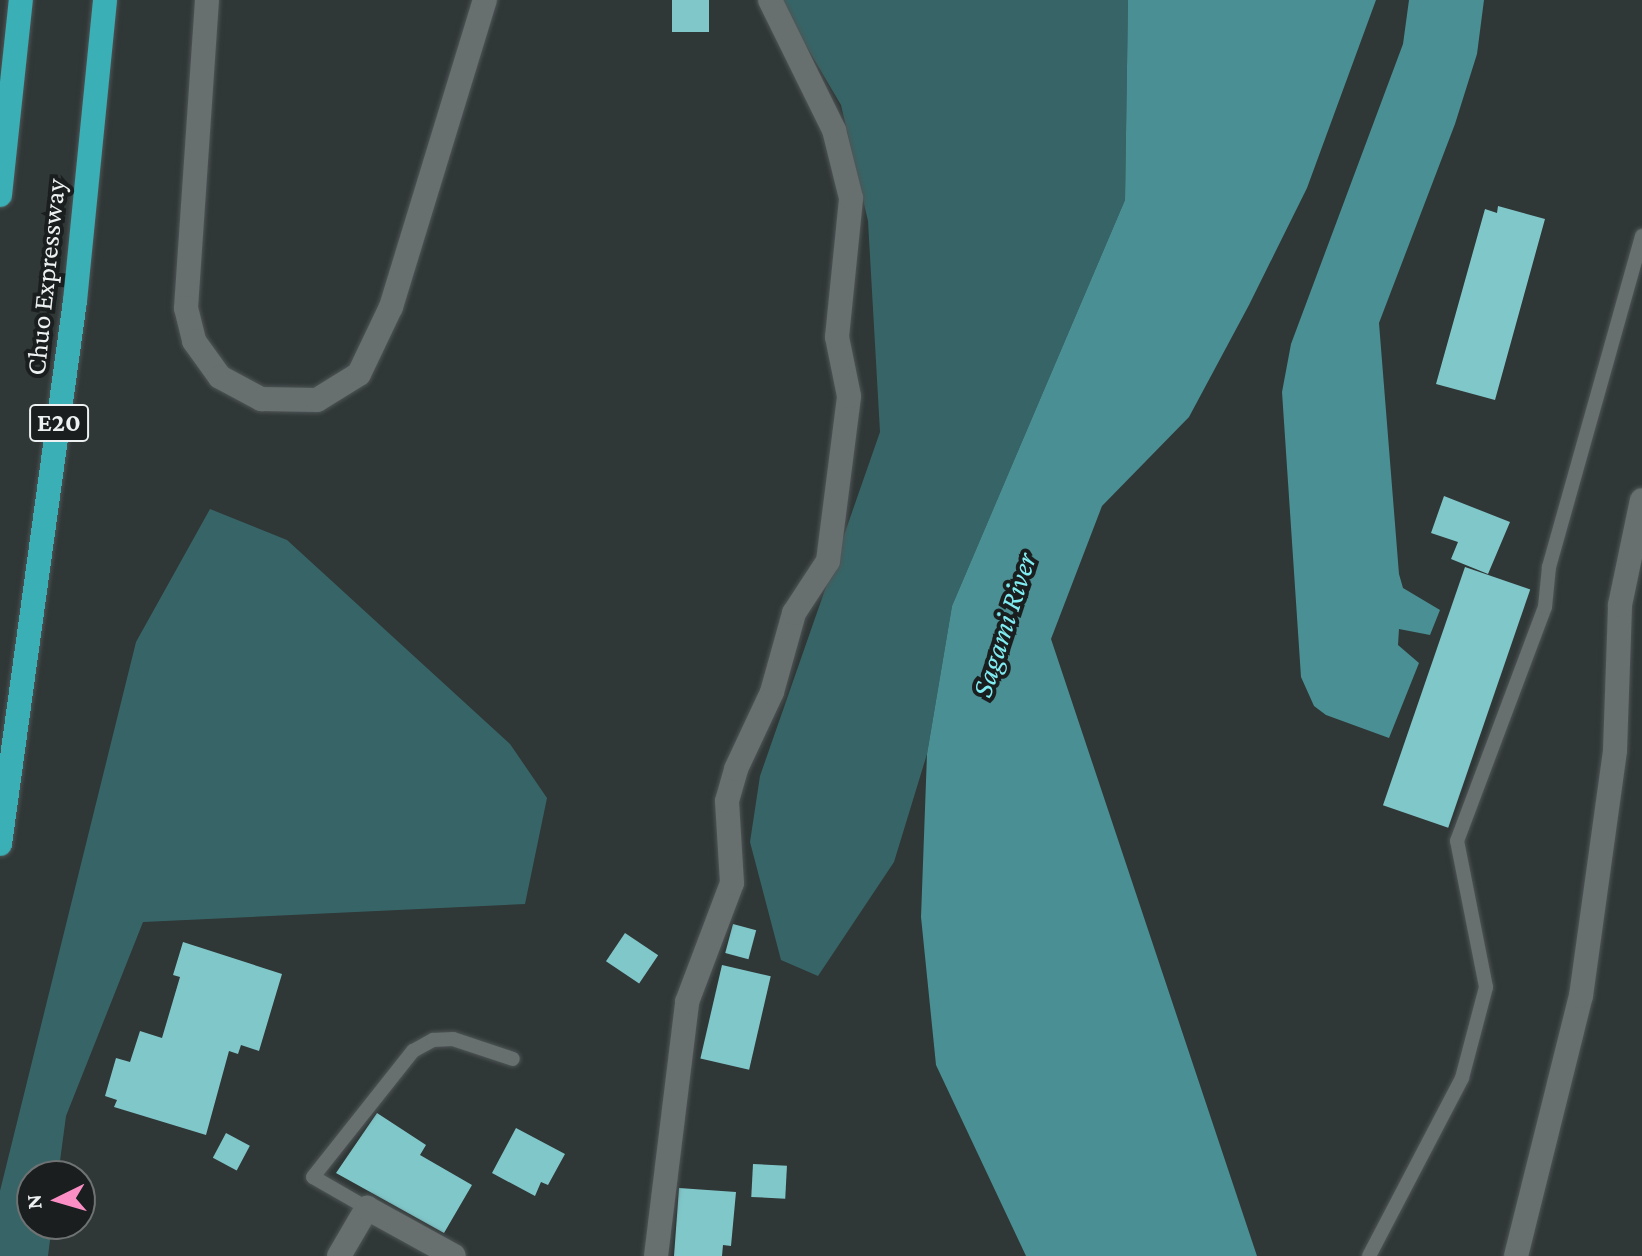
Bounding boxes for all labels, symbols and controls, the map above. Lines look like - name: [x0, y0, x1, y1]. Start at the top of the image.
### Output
- street label: Chuo Expressway: [19, 177, 73, 377]
- road number: E20: [29, 401, 89, 445]
- water label: Sagami River: [964, 548, 1044, 702]
- north arrow: [16, 1160, 96, 1240]
- text: N: [20, 1193, 47, 1211]

